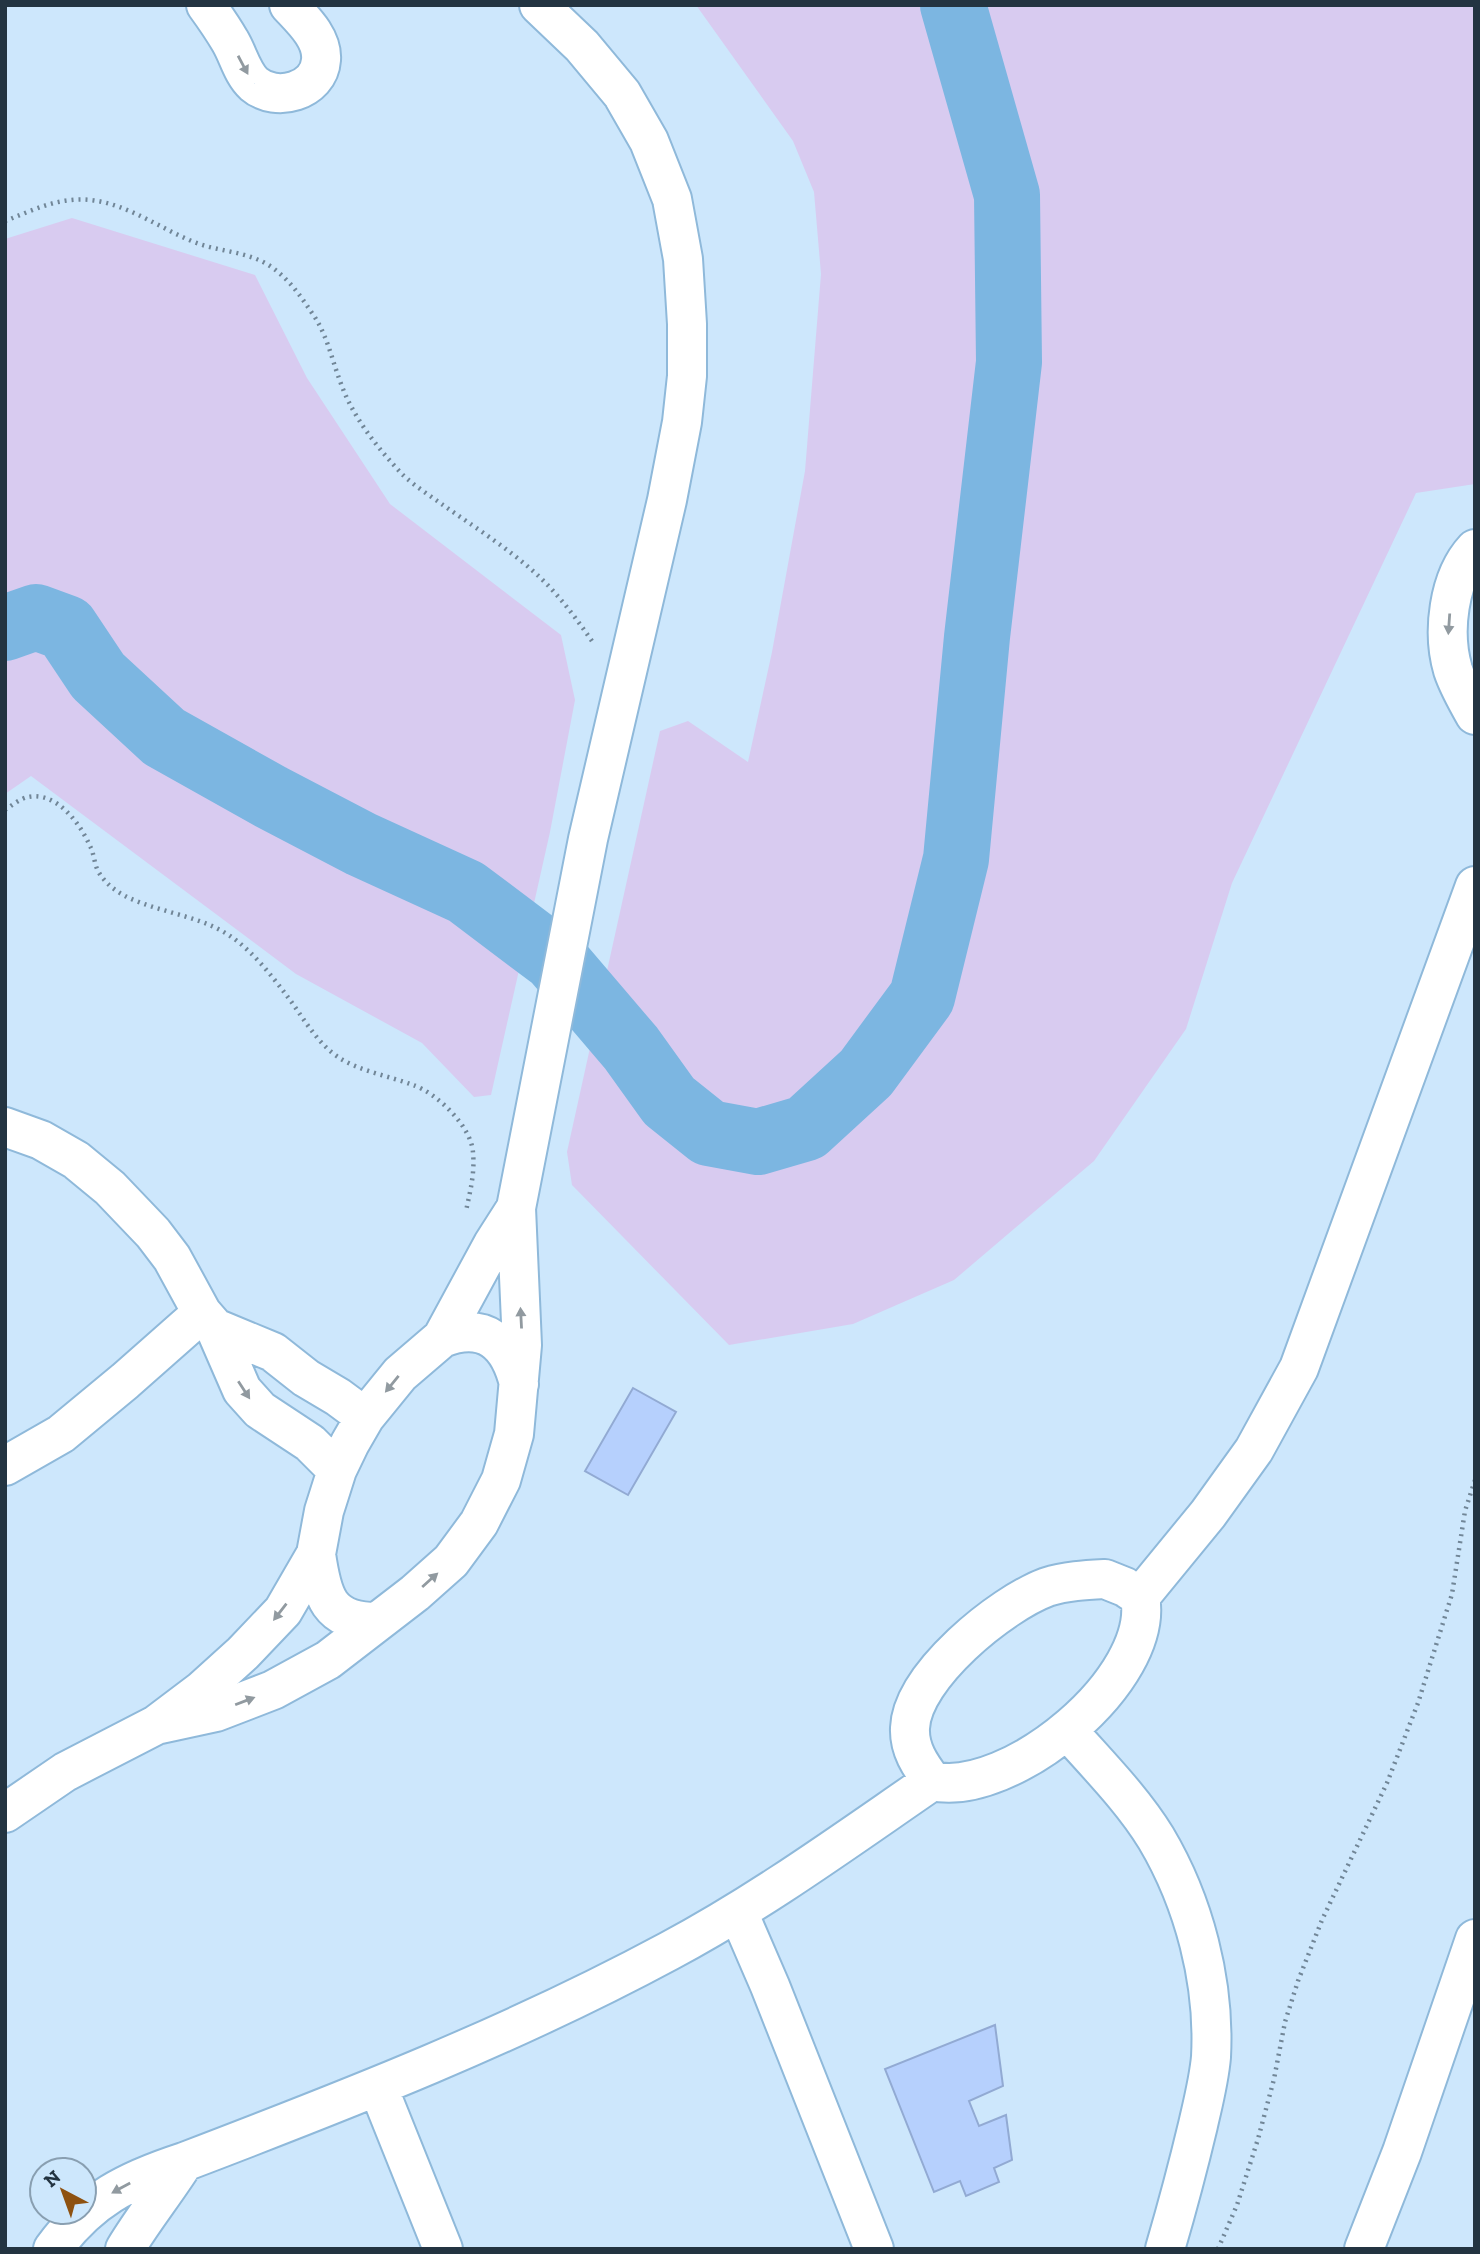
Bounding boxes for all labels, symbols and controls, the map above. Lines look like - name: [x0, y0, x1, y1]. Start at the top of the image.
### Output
- one-way arrow: [236, 56, 248, 76]
- one-way arrow: [1444, 614, 1455, 636]
- one-way arrow: [515, 1307, 526, 1329]
- one-way arrow: [385, 1374, 400, 1392]
- one-way arrow: [237, 1380, 250, 1400]
- one-way arrow: [421, 1572, 438, 1588]
- one-way arrow: [273, 1603, 288, 1621]
- one-way arrow: [235, 1695, 256, 1706]
- north arrow: [28, 2156, 98, 2226]
- text: N: [39, 2165, 65, 2192]
- one-way arrow: [111, 2182, 131, 2194]

